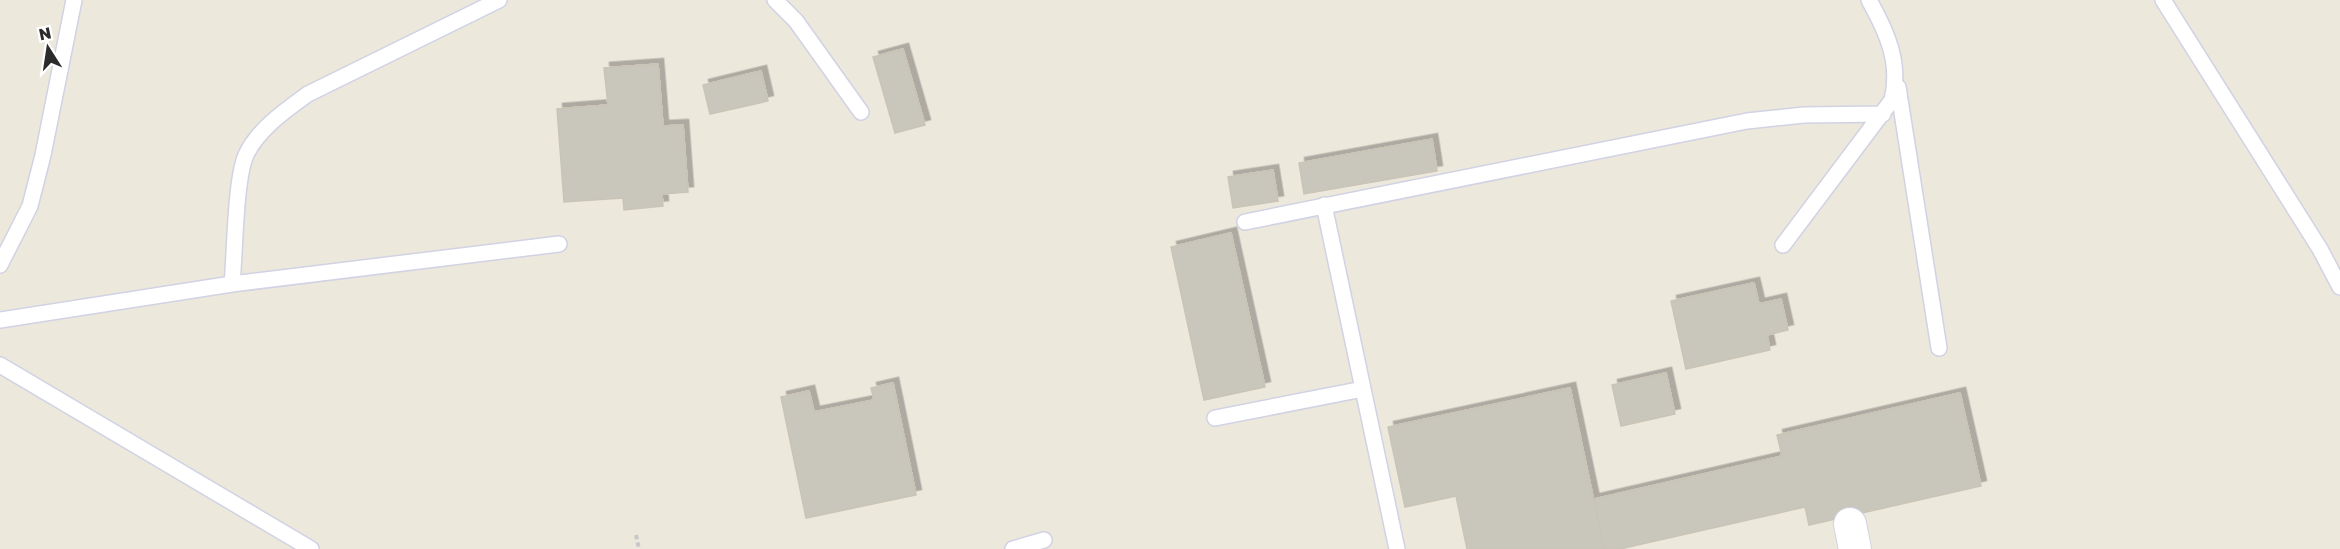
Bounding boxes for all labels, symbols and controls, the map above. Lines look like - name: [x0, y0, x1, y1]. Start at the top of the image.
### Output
- north arrow: [18, 18, 78, 78]
- text: N: [37, 22, 53, 44]

